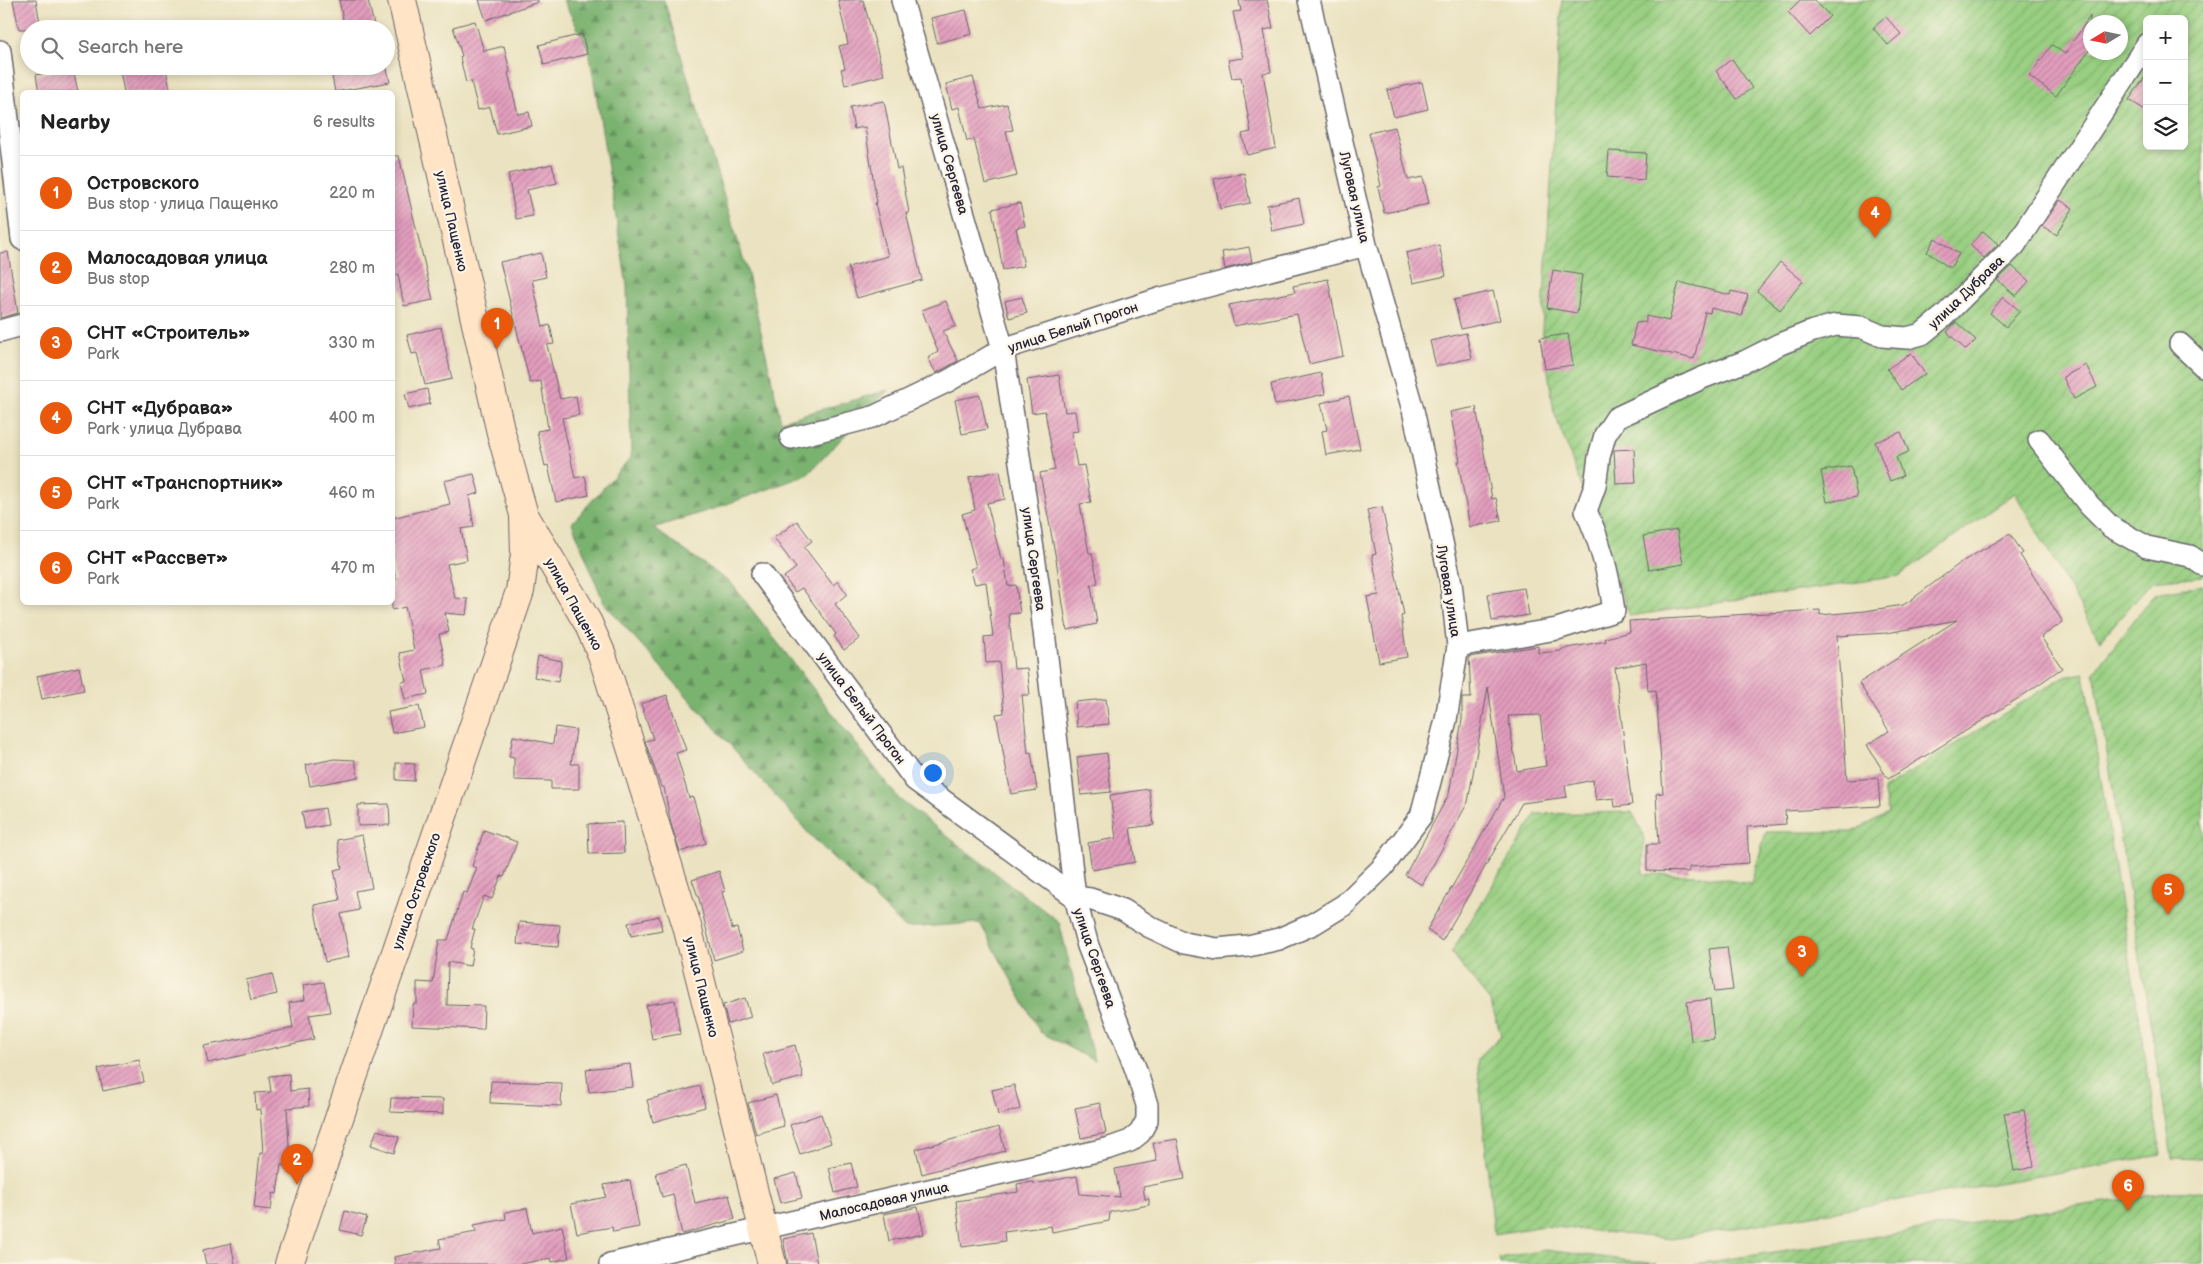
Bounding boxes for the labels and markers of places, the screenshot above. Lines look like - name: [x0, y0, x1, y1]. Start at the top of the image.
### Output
- pin: 4: [1859, 197, 1891, 238]
- pin: 1: [481, 308, 513, 349]
- pin: 5: [2152, 874, 2184, 915]
- pin: 3: [1786, 936, 1818, 977]
- pin: 2: [281, 1144, 313, 1185]
- pin: 6: [2112, 1170, 2144, 1211]

